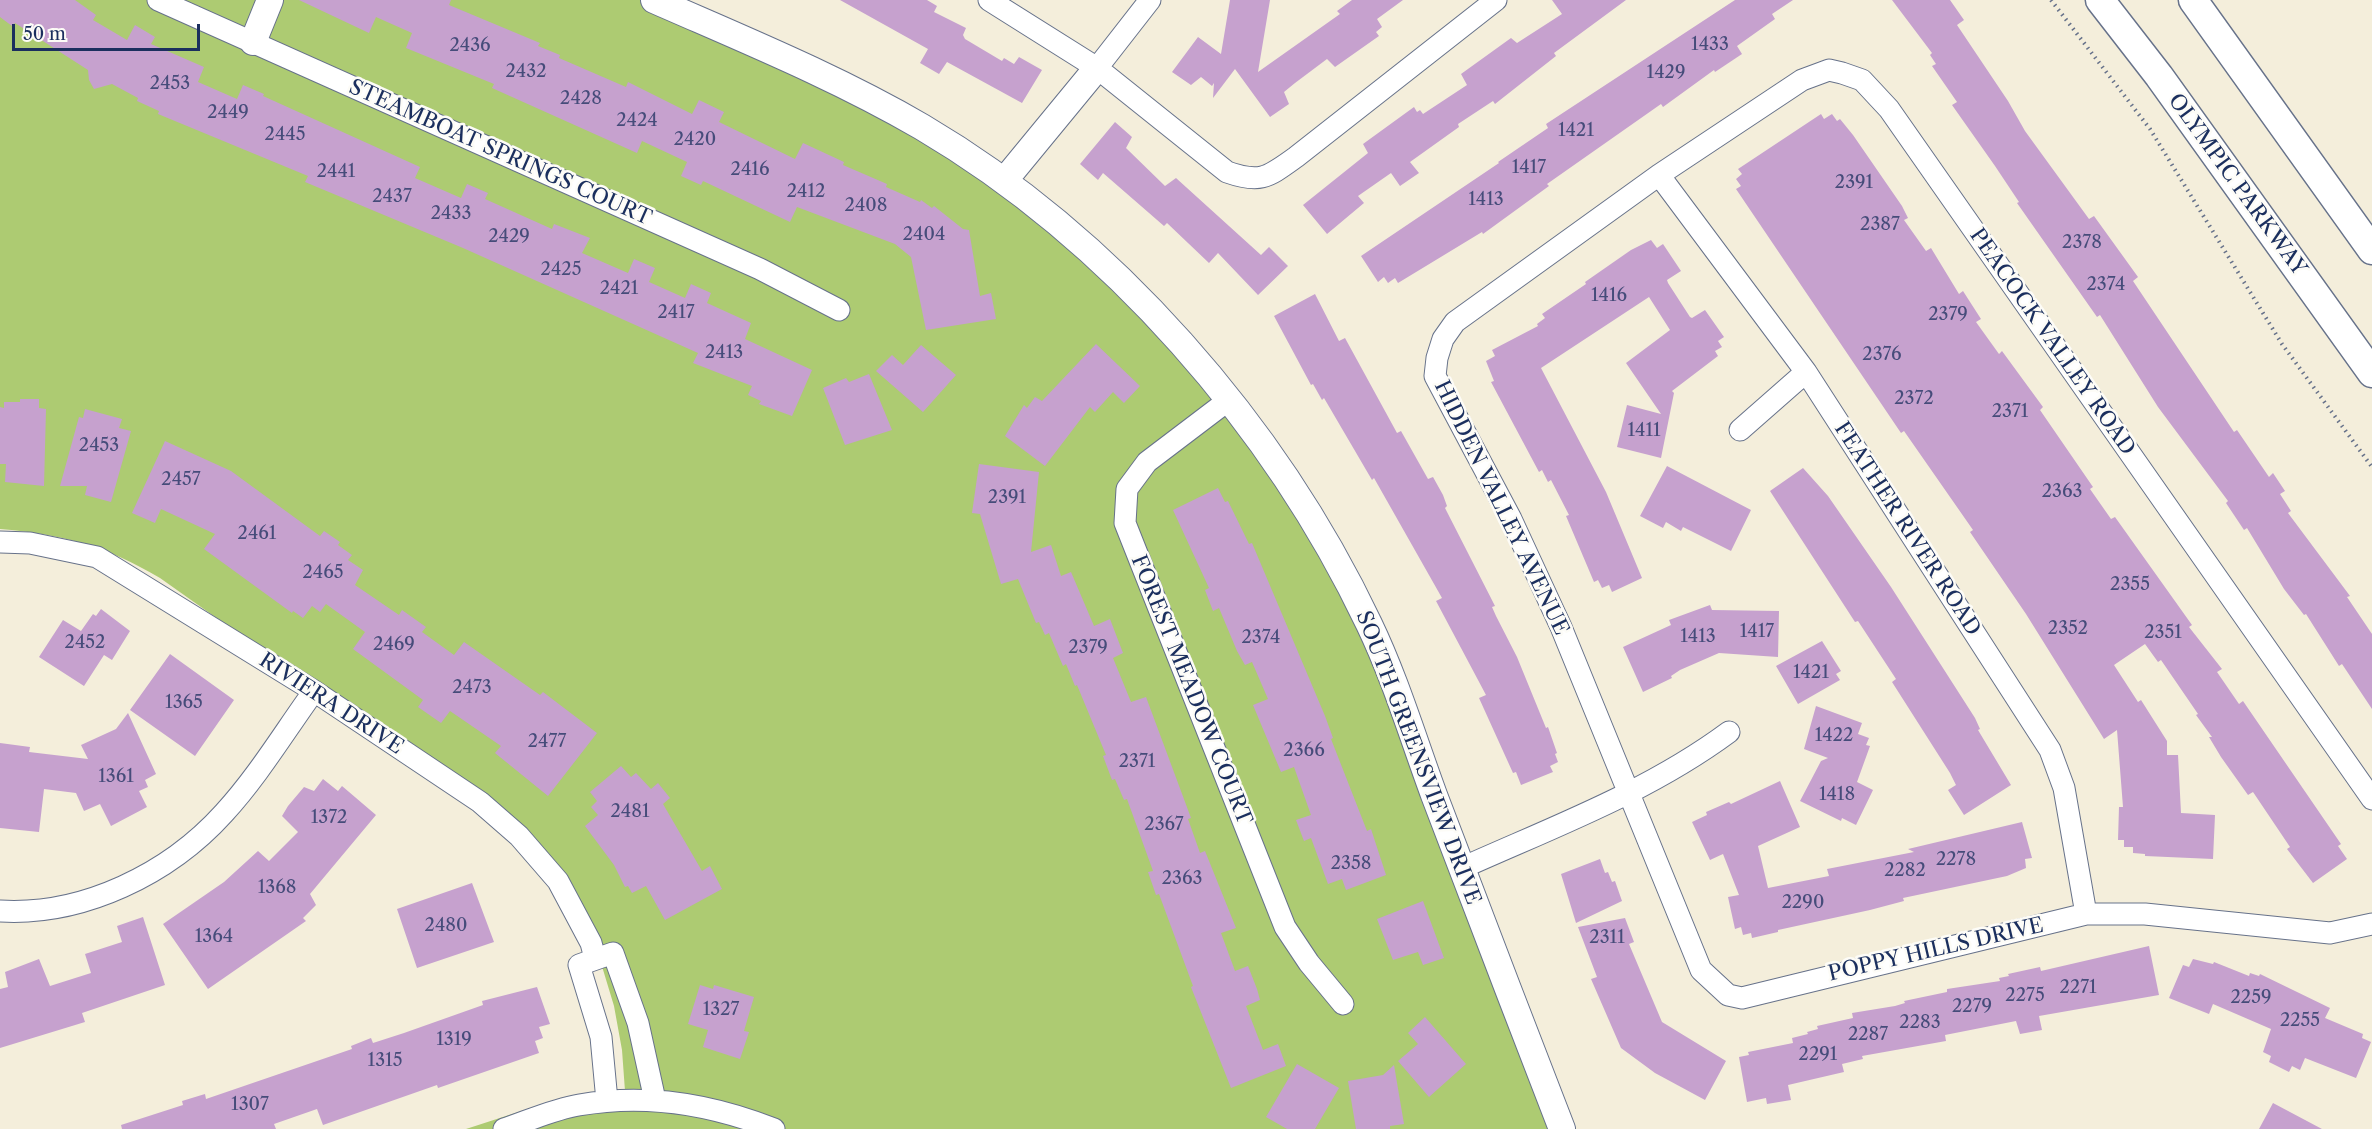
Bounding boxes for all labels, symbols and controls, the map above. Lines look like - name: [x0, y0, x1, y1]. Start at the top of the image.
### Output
- scale bar: [15, 12, 202, 50]
- text: 50 m: [23, 23, 66, 45]
- house number: 1433: [1691, 34, 1729, 56]
- house number: 2436: [449, 35, 491, 57]
- house number: 2432: [505, 61, 547, 83]
- house number: 1429: [1647, 62, 1685, 84]
- house number: 2453: [150, 73, 190, 95]
- street label: STEAMBOAT SPRINGS COURT: [345, 75, 655, 231]
- house number: 2428: [560, 88, 602, 110]
- street label: OLYMPIC PARKWAY: [2163, 89, 2311, 281]
- house number: 2449: [207, 102, 249, 124]
- house number: 2424: [616, 110, 658, 132]
- house number: 1421: [1558, 120, 1594, 142]
- house number: 2445: [265, 124, 305, 146]
- house number: 2420: [674, 129, 716, 151]
- house number: 1417: [1512, 157, 1546, 179]
- house number: 2416: [731, 159, 769, 181]
- house number: 2441: [317, 161, 355, 183]
- house number: 2391: [1835, 172, 1873, 194]
- house number: 2412: [787, 181, 825, 203]
- house number: 2437: [372, 186, 412, 208]
- house number: 1413: [1468, 189, 1504, 211]
- house number: 2408: [845, 195, 887, 217]
- house number: 2433: [431, 203, 471, 225]
- house number: 2387: [1860, 214, 1900, 236]
- house number: 2404: [903, 224, 945, 246]
- street label: PEACOCK VALLEY ROAD: [1964, 224, 2140, 460]
- house number: 2429: [488, 226, 530, 248]
- house number: 2378: [2062, 232, 2102, 254]
- house number: 2425: [541, 259, 581, 281]
- house number: 2374: [2087, 274, 2125, 296]
- house number: 2421: [600, 278, 638, 300]
- house number: 1416: [1591, 285, 1627, 307]
- house number: 2417: [657, 302, 695, 324]
- house number: 2379: [1928, 304, 1968, 326]
- house number: 2413: [705, 342, 743, 364]
- house number: 2376: [1862, 344, 1902, 366]
- street label: HIDDEN VALLEY AVENUE: [1428, 377, 1574, 639]
- house number: 2372: [1894, 388, 1934, 410]
- house number: 2371: [1992, 401, 2028, 423]
- street label: FEATHER RIVER ROAD: [1828, 417, 1986, 641]
- house number: 1411: [1627, 420, 1661, 442]
- house number: 2453: [79, 435, 119, 457]
- house number: 2457: [161, 469, 201, 491]
- house number: 2363: [2042, 481, 2082, 503]
- house number: 2391: [988, 487, 1026, 509]
- house number: 2461: [238, 523, 276, 545]
- street label: FOREST MEADOW COURT: [1125, 551, 1257, 829]
- house number: 2465: [302, 562, 344, 584]
- house number: 2355: [2110, 574, 2150, 596]
- street label: SOUTH GREENSVIEW DRIVE: [1350, 608, 1486, 908]
- house number: 2352: [2048, 618, 2088, 640]
- house number: 1417: [1740, 621, 1774, 643]
- house number: 2351: [2144, 622, 2182, 644]
- house number: 1413: [1680, 626, 1716, 648]
- house number: 2374: [1242, 627, 1280, 649]
- house number: 2452: [65, 632, 105, 654]
- house number: 2469: [373, 634, 415, 656]
- house number: 2379: [1068, 637, 1108, 659]
- street label: RIVIERA DRIVE: [254, 648, 408, 760]
- house number: 1421: [1793, 662, 1829, 684]
- house number: 2473: [452, 677, 492, 699]
- house number: 1365: [165, 692, 203, 714]
- house number: 1422: [1815, 725, 1853, 747]
- house number: 2477: [528, 731, 566, 753]
- house number: 2366: [1283, 740, 1325, 762]
- house number: 2371: [1119, 751, 1155, 773]
- house number: 1361: [98, 766, 134, 788]
- house number: 1418: [1819, 784, 1855, 806]
- house number: 2481: [611, 801, 649, 823]
- house number: 1372: [311, 807, 347, 829]
- house number: 2367: [1144, 814, 1184, 836]
- house number: 2278: [1936, 849, 1976, 871]
- house number: 2358: [1331, 853, 1371, 875]
- house number: 2282: [1884, 860, 1926, 882]
- house number: 2363: [1162, 868, 1202, 890]
- house number: 1368: [258, 877, 296, 899]
- house number: 2290: [1782, 892, 1824, 914]
- street label: POPPY HILLS DRIVE: [1826, 913, 2046, 987]
- house number: 2480: [425, 915, 467, 937]
- house number: 1364: [195, 926, 233, 948]
- house number: 2311: [1589, 927, 1625, 949]
- house number: 2271: [2059, 977, 2097, 999]
- house number: 2275: [2005, 985, 2045, 1007]
- house number: 2259: [2230, 987, 2272, 1009]
- house number: 2279: [1952, 996, 1992, 1018]
- house number: 1327: [703, 999, 739, 1021]
- house number: 2255: [2280, 1010, 2320, 1032]
- house number: 2283: [1899, 1012, 1941, 1034]
- house number: 2287: [1848, 1024, 1888, 1046]
- house number: 1319: [436, 1029, 472, 1051]
- house number: 2291: [1799, 1044, 1837, 1066]
- house number: 1315: [368, 1050, 402, 1072]
- house number: 1307: [231, 1094, 269, 1116]

